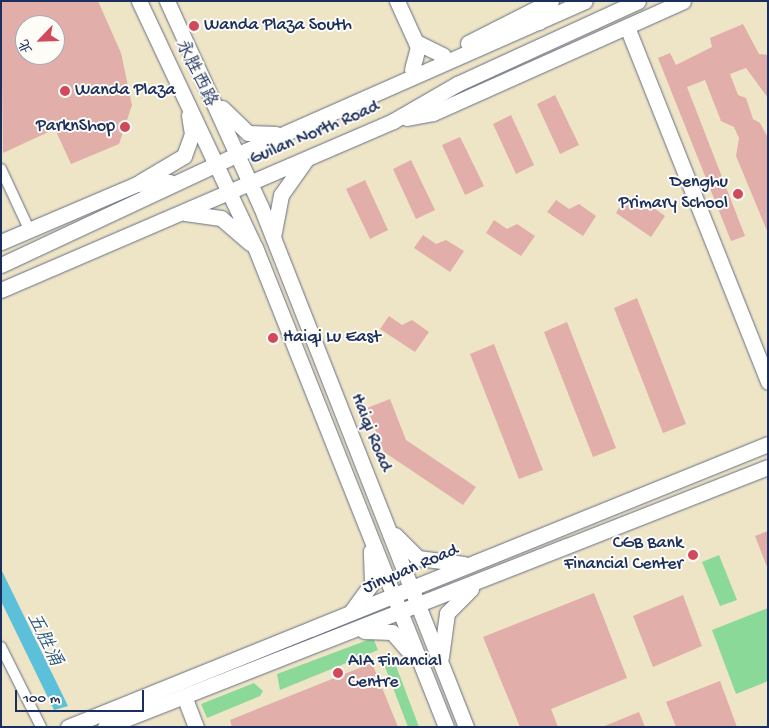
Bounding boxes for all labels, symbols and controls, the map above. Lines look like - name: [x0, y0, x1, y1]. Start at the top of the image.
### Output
- north arrow: [15, 15, 65, 65]
- place label: Wanda Plaza South: [204, 15, 352, 37]
- marker: Wanda Plaza South: [188, 20, 200, 32]
- text: 北: [16, 36, 37, 56]
- street label: 永胜西路: [170, 37, 220, 111]
- place label: Wanda Plaza: [75, 80, 175, 102]
- marker: Wanda Plaza: [59, 85, 71, 97]
- street label: Guilan North Road: [247, 97, 383, 171]
- place label: ParknShop: [36, 116, 115, 138]
- marker: ParknShop: [119, 121, 131, 133]
- place label: Denghu Primary School: [619, 173, 728, 215]
- marker: Denghu Primary School: [732, 188, 744, 200]
- place label: Haiqi Lu East: [283, 327, 381, 349]
- marker: Haiqi Lu East: [267, 332, 279, 344]
- street label: Haiqi Road: [345, 391, 395, 475]
- place label: CGB Bank Financial Center: [564, 534, 683, 576]
- street label: Jinyuan Road: [360, 540, 462, 600]
- marker: CGB Bank Financial Center: [687, 549, 699, 561]
- water label: 五胜涌: [20, 609, 66, 671]
- place label: AIA Financial Centre: [348, 652, 442, 694]
- marker: AIA Financial Centre: [332, 667, 344, 679]
- scale bar: [18, 680, 146, 712]
- text: 100 m: [23, 690, 60, 708]

